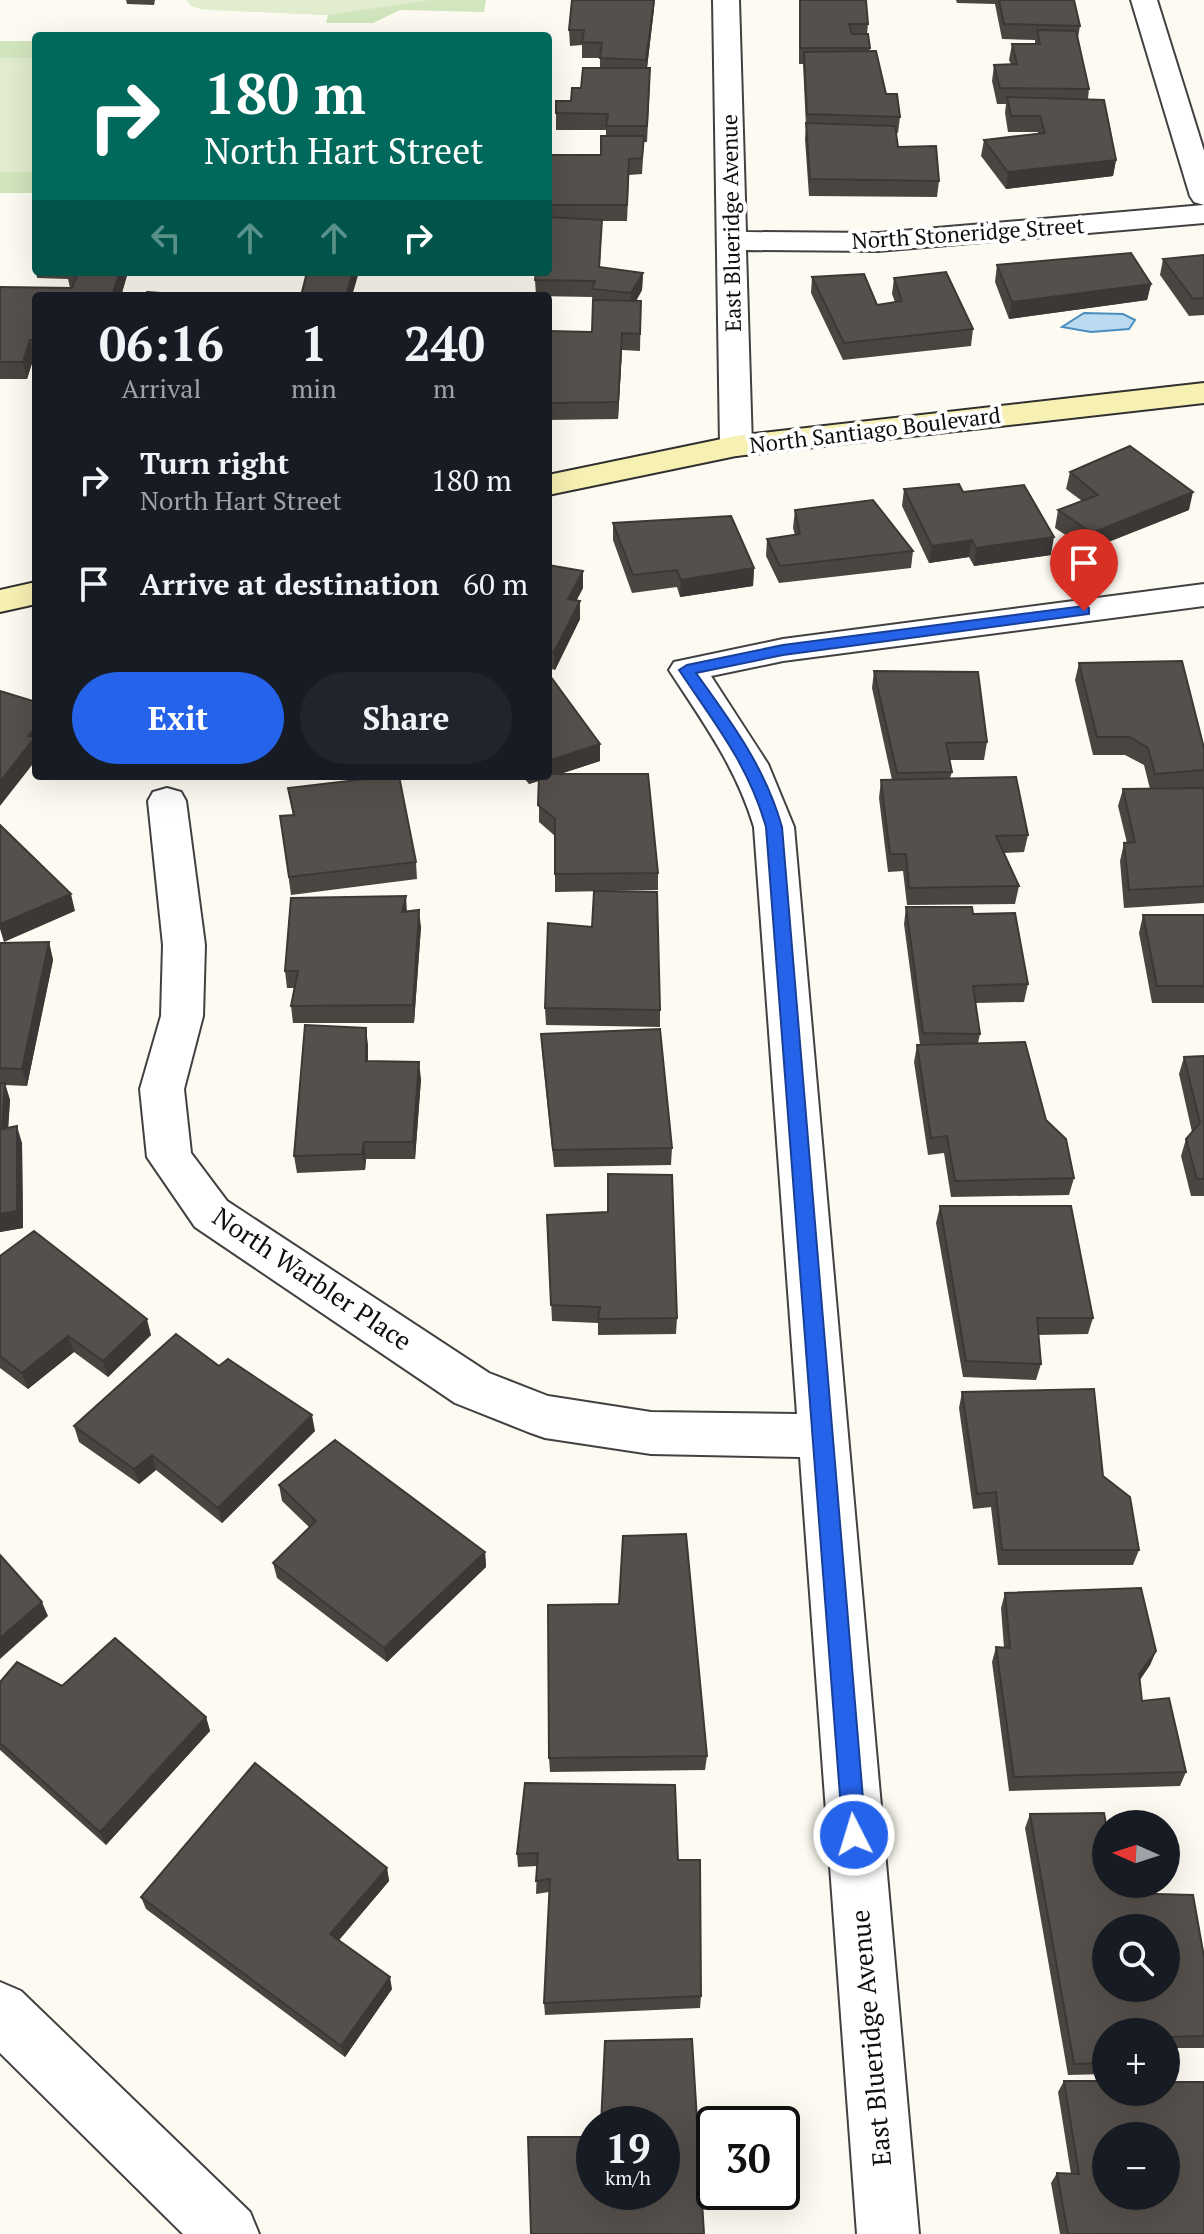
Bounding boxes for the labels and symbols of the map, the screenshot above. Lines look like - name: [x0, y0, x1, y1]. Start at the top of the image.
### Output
- street label: East Blueridge Avenue: [714, 114, 747, 332]
- street label: North Stoneridge Street: [851, 210, 1085, 255]
- street label: North Santiago Boulevard: [748, 400, 1002, 459]
- pin: [1050, 529, 1118, 611]
- street label: North Warbler Place: [207, 1199, 419, 1357]
- position arrow: [812, 1793, 896, 1877]
- north arrow: [1092, 1810, 1180, 1898]
- street label: East Blueridge Avenue: [842, 1908, 898, 2168]
- speed limit sign: 30: [696, 2106, 800, 2210]

